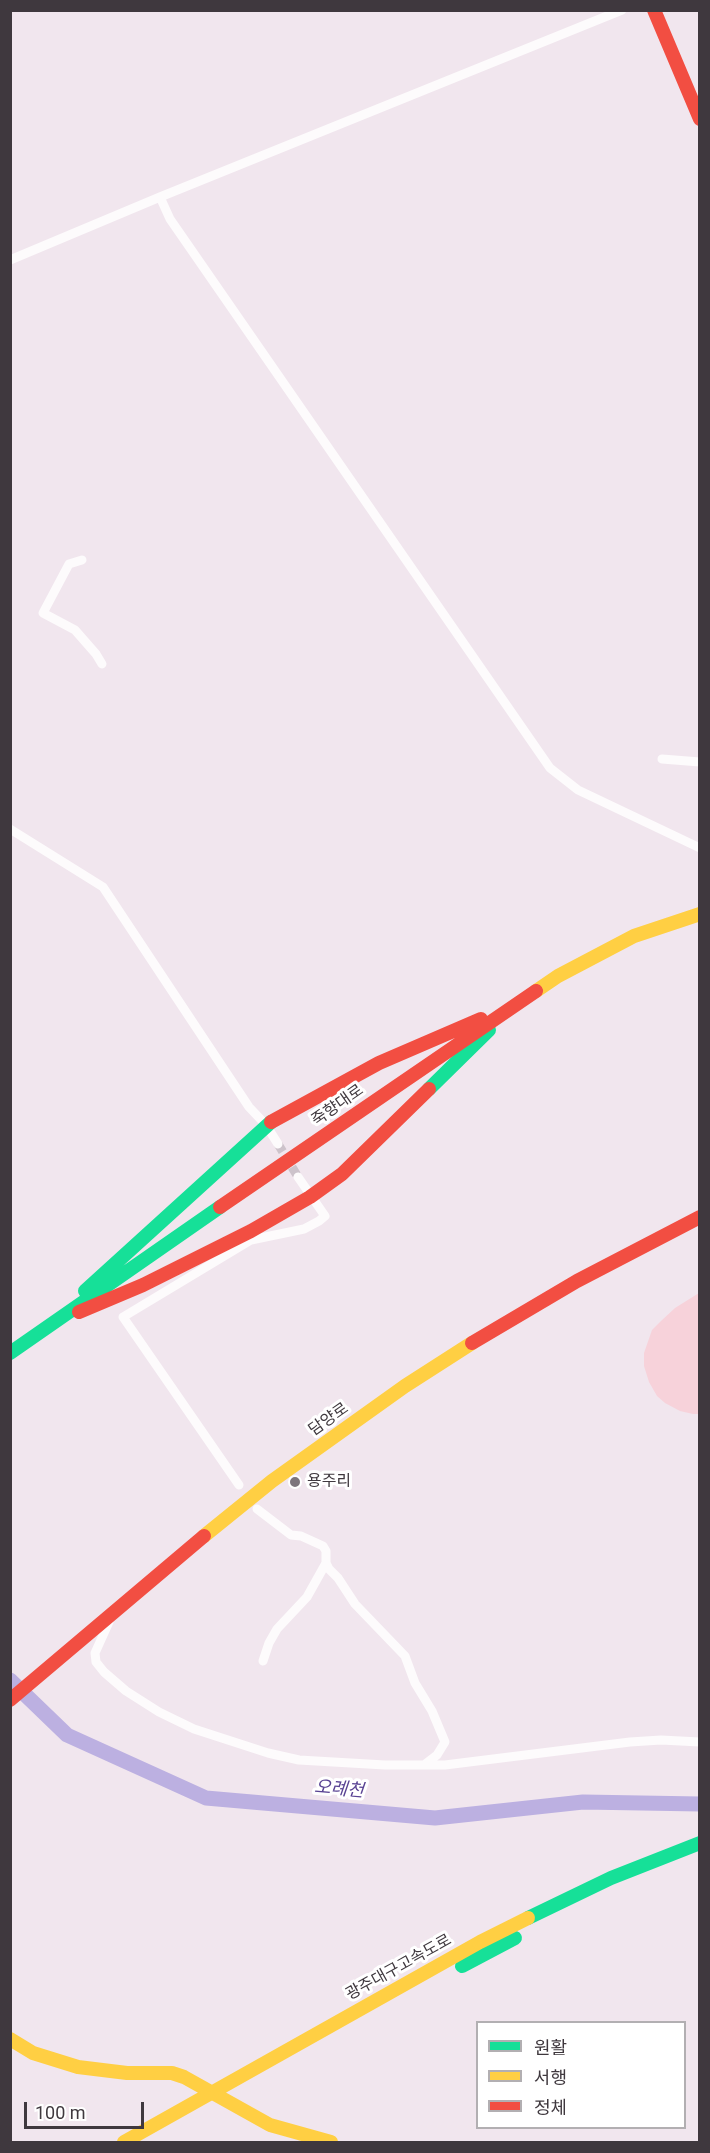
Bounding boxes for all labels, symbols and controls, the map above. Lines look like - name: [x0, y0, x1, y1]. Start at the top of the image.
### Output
- street label: 죽향대로: [308, 1081, 368, 1131]
- street label: 담양로: [305, 1399, 353, 1441]
- place label: 용주리: [307, 1472, 351, 1492]
- marker: 용주리: [288, 1475, 302, 1489]
- water label: 오례천: [313, 1777, 365, 1803]
- street label: 광주대구고속도로: [343, 1931, 455, 2005]
- legend: [476, 2021, 686, 2129]
- text: 원활: [534, 2037, 567, 2058]
- text: 서행: [534, 2067, 567, 2088]
- scale bar: [27, 2090, 147, 2128]
- text: 정체: [534, 2097, 567, 2118]
- text: 100 m: [35, 2102, 86, 2123]

